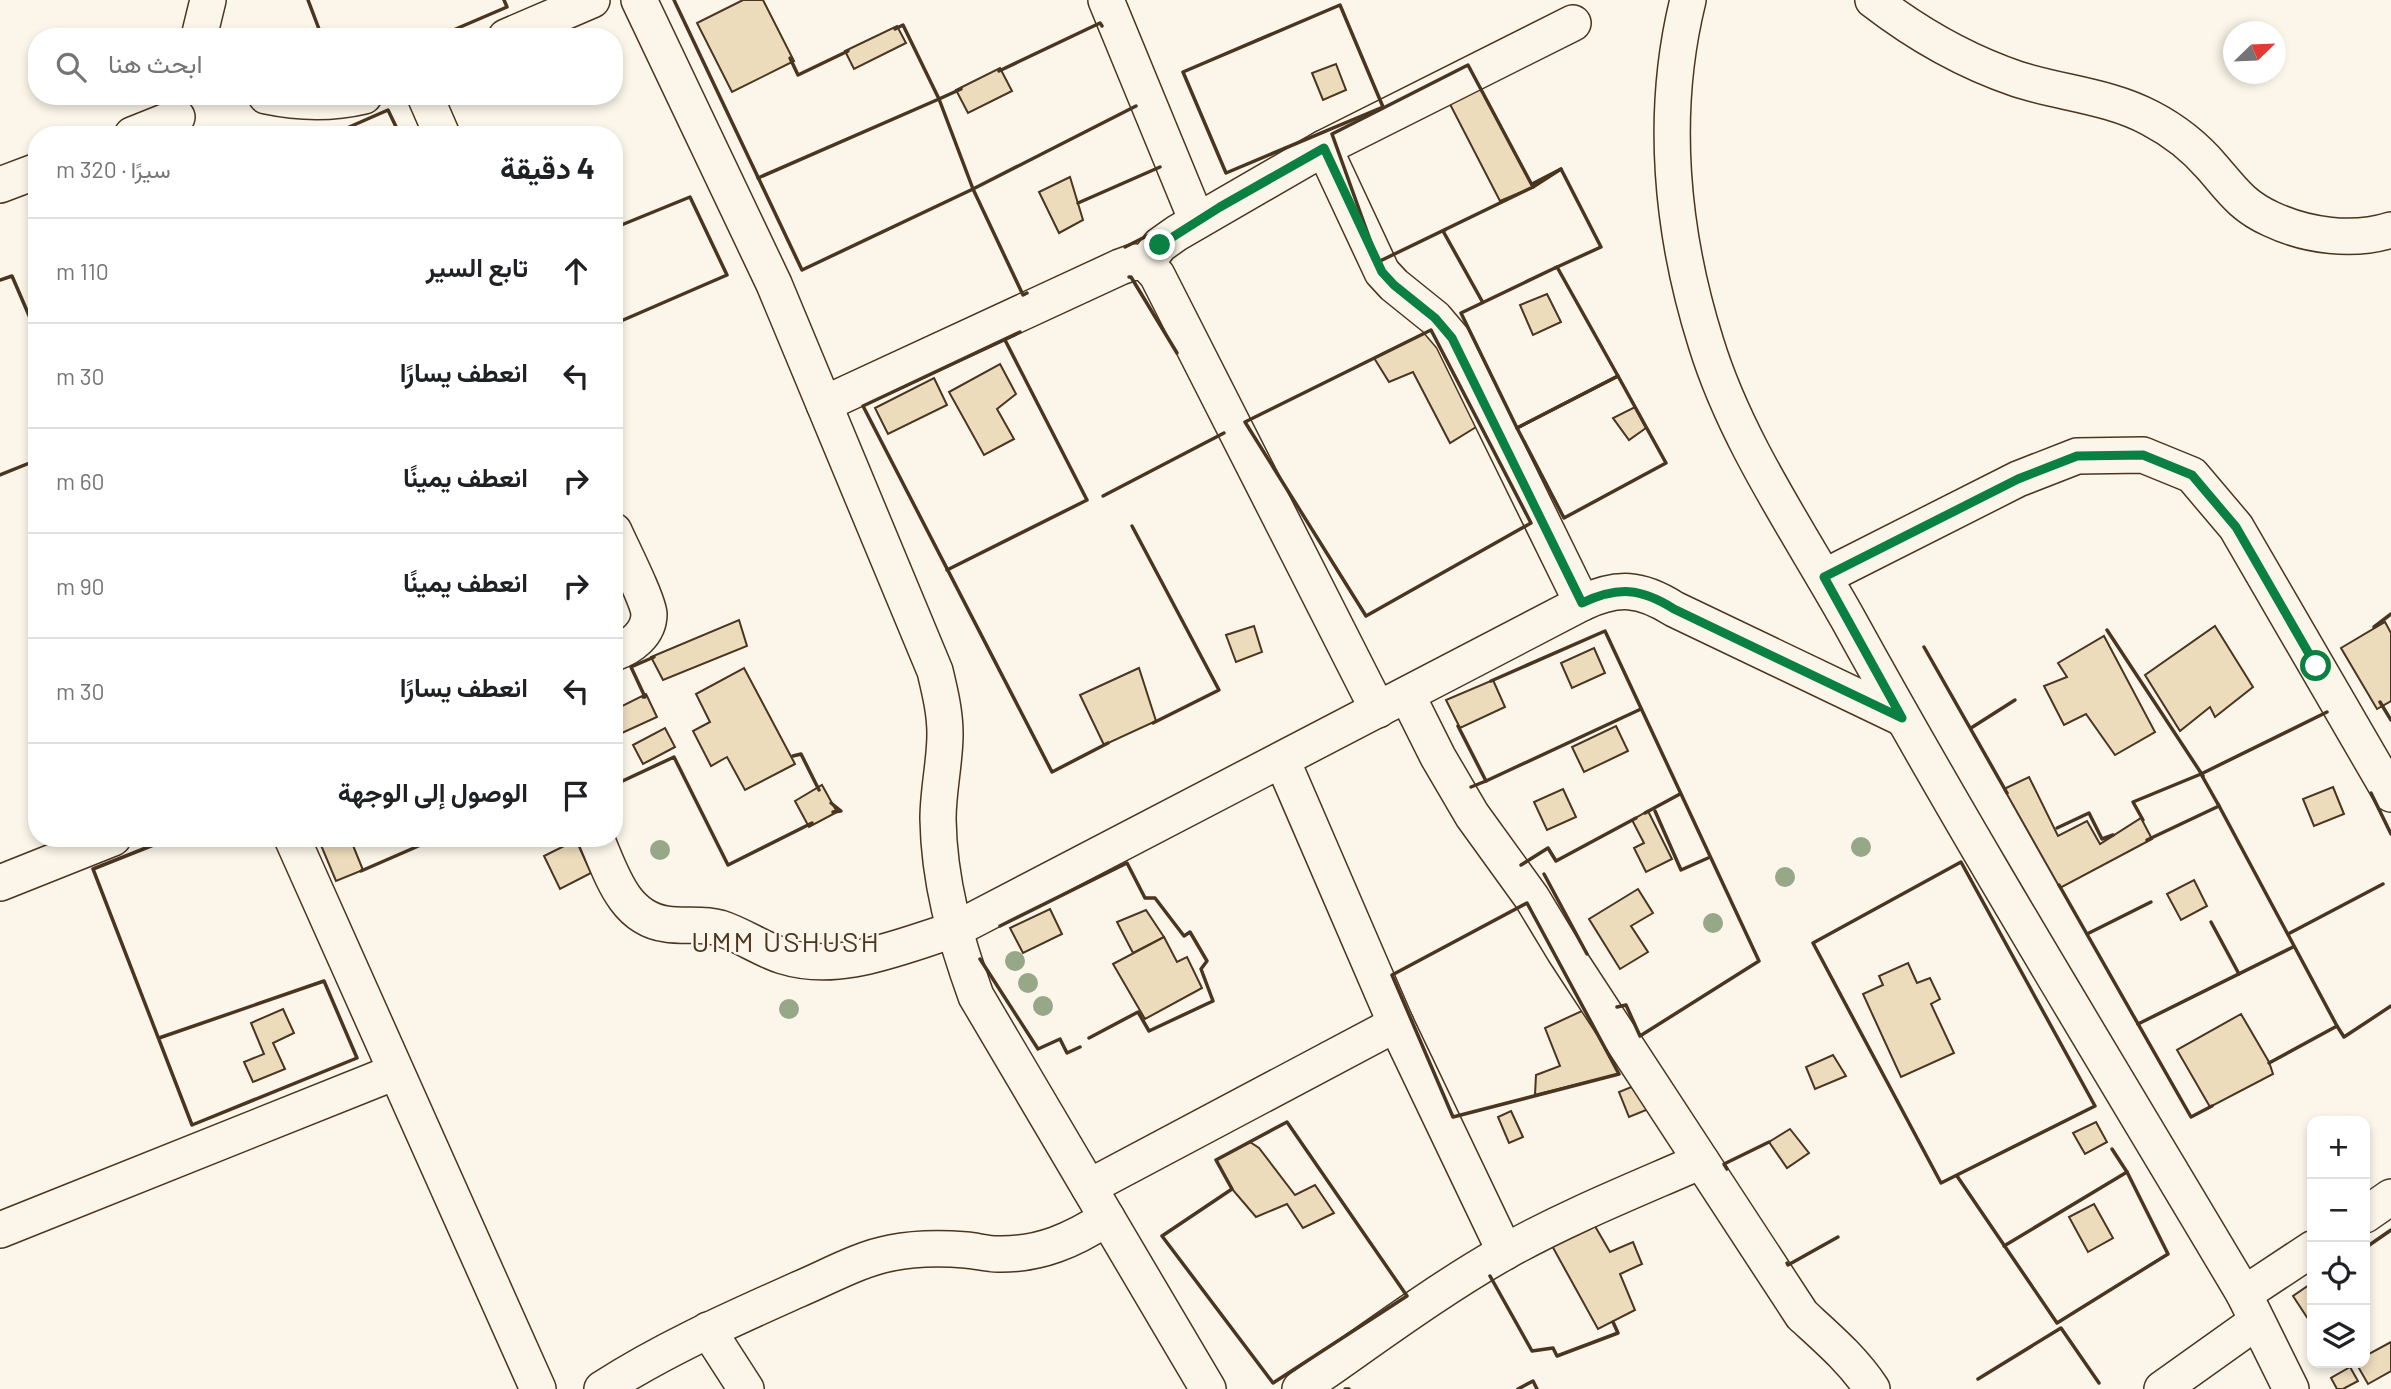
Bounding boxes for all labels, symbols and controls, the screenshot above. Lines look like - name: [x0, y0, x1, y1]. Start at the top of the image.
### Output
- north arrow: [2223, 21, 2286, 84]
- search box: [28, 28, 623, 105]
- text: ابحث هنا: [108, 47, 202, 78]
- icon: search: [52, 48, 90, 86]
- text: 4 دقيقة: [500, 149, 595, 185]
- text: سيرًا · 320 m: [56, 155, 171, 183]
- route end: [1144, 229, 1175, 260]
- text: تابع السير: [426, 251, 528, 282]
- icon: ahead: [557, 252, 595, 290]
- text: 110 m: [56, 257, 109, 285]
- text: انعطف يسارًا: [400, 356, 528, 387]
- icon: left: [557, 357, 595, 395]
- text: 30 m: [56, 362, 104, 390]
- text: انعطف يمينًا: [403, 461, 528, 492]
- icon: right: [557, 462, 595, 500]
- text: 60 m: [56, 467, 104, 495]
- text: انعطف يمينًا: [403, 566, 528, 597]
- icon: right: [557, 567, 595, 605]
- text: 90 m: [56, 572, 105, 600]
- route start: [2300, 650, 2331, 681]
- text: انعطف يسارًا: [400, 671, 528, 702]
- icon: left: [557, 672, 595, 710]
- text: 30 m: [56, 677, 104, 705]
- text: الوصول إلى الوجهة: [338, 776, 528, 807]
- icon: arrive: [557, 777, 595, 815]
- district label: UMM USHUSH: [691, 924, 881, 958]
- map controls: [2307, 1116, 2370, 1368]
- button: +: [2307, 1116, 2370, 1179]
- button: −: [2307, 1179, 2370, 1242]
- button: locate: [2307, 1242, 2370, 1305]
- button: layers: [2307, 1305, 2370, 1368]

